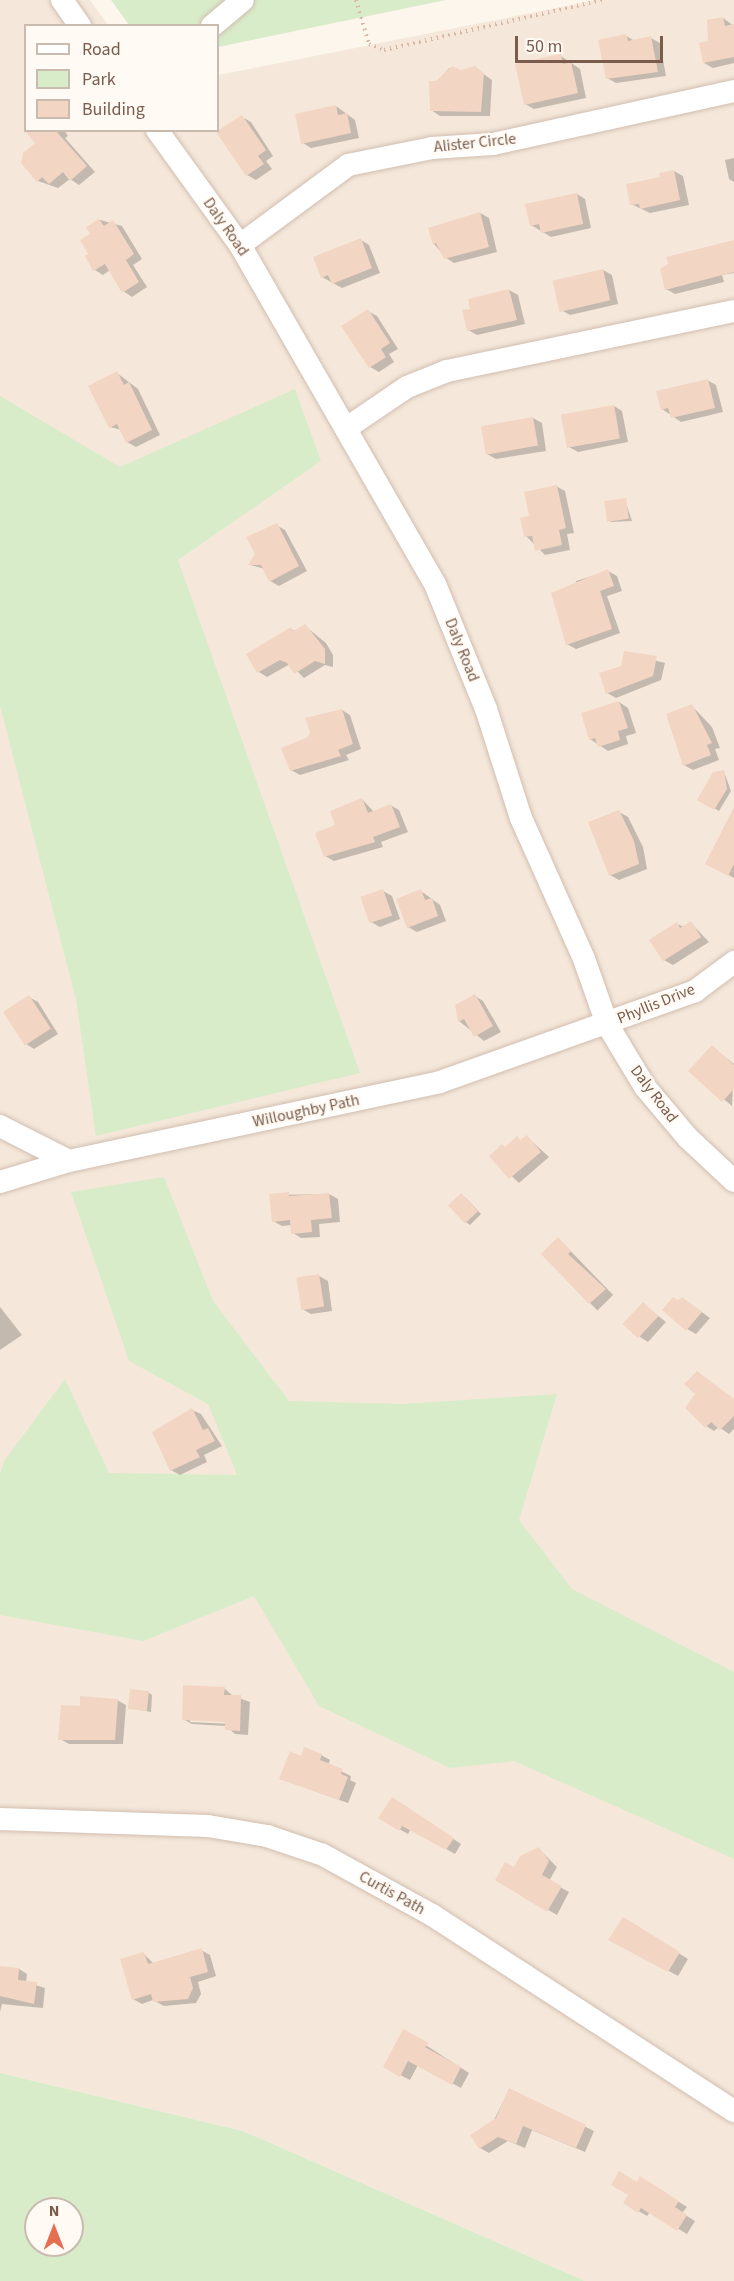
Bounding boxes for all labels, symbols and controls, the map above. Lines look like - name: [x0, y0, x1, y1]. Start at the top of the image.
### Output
- legend: [24, 24, 219, 132]
- scale bar: [518, 24, 666, 62]
- text: 50 m: [526, 34, 562, 59]
- text: Road: [82, 37, 121, 62]
- text: Park: [82, 67, 116, 92]
- text: Building: [82, 97, 145, 122]
- street label: Alister Circle: [433, 129, 517, 157]
- street label: Daly Road: [199, 194, 253, 260]
- street label: Daly Road: [441, 615, 483, 685]
- street label: Phyllis Drive: [614, 980, 698, 1028]
- street label: Daly Road: [626, 1061, 682, 1127]
- street label: Willoughby Path: [251, 1090, 361, 1132]
- street label: Curtis Path: [356, 1867, 428, 1919]
- north arrow: [24, 2197, 84, 2257]
- text: N: [49, 2200, 59, 2222]

